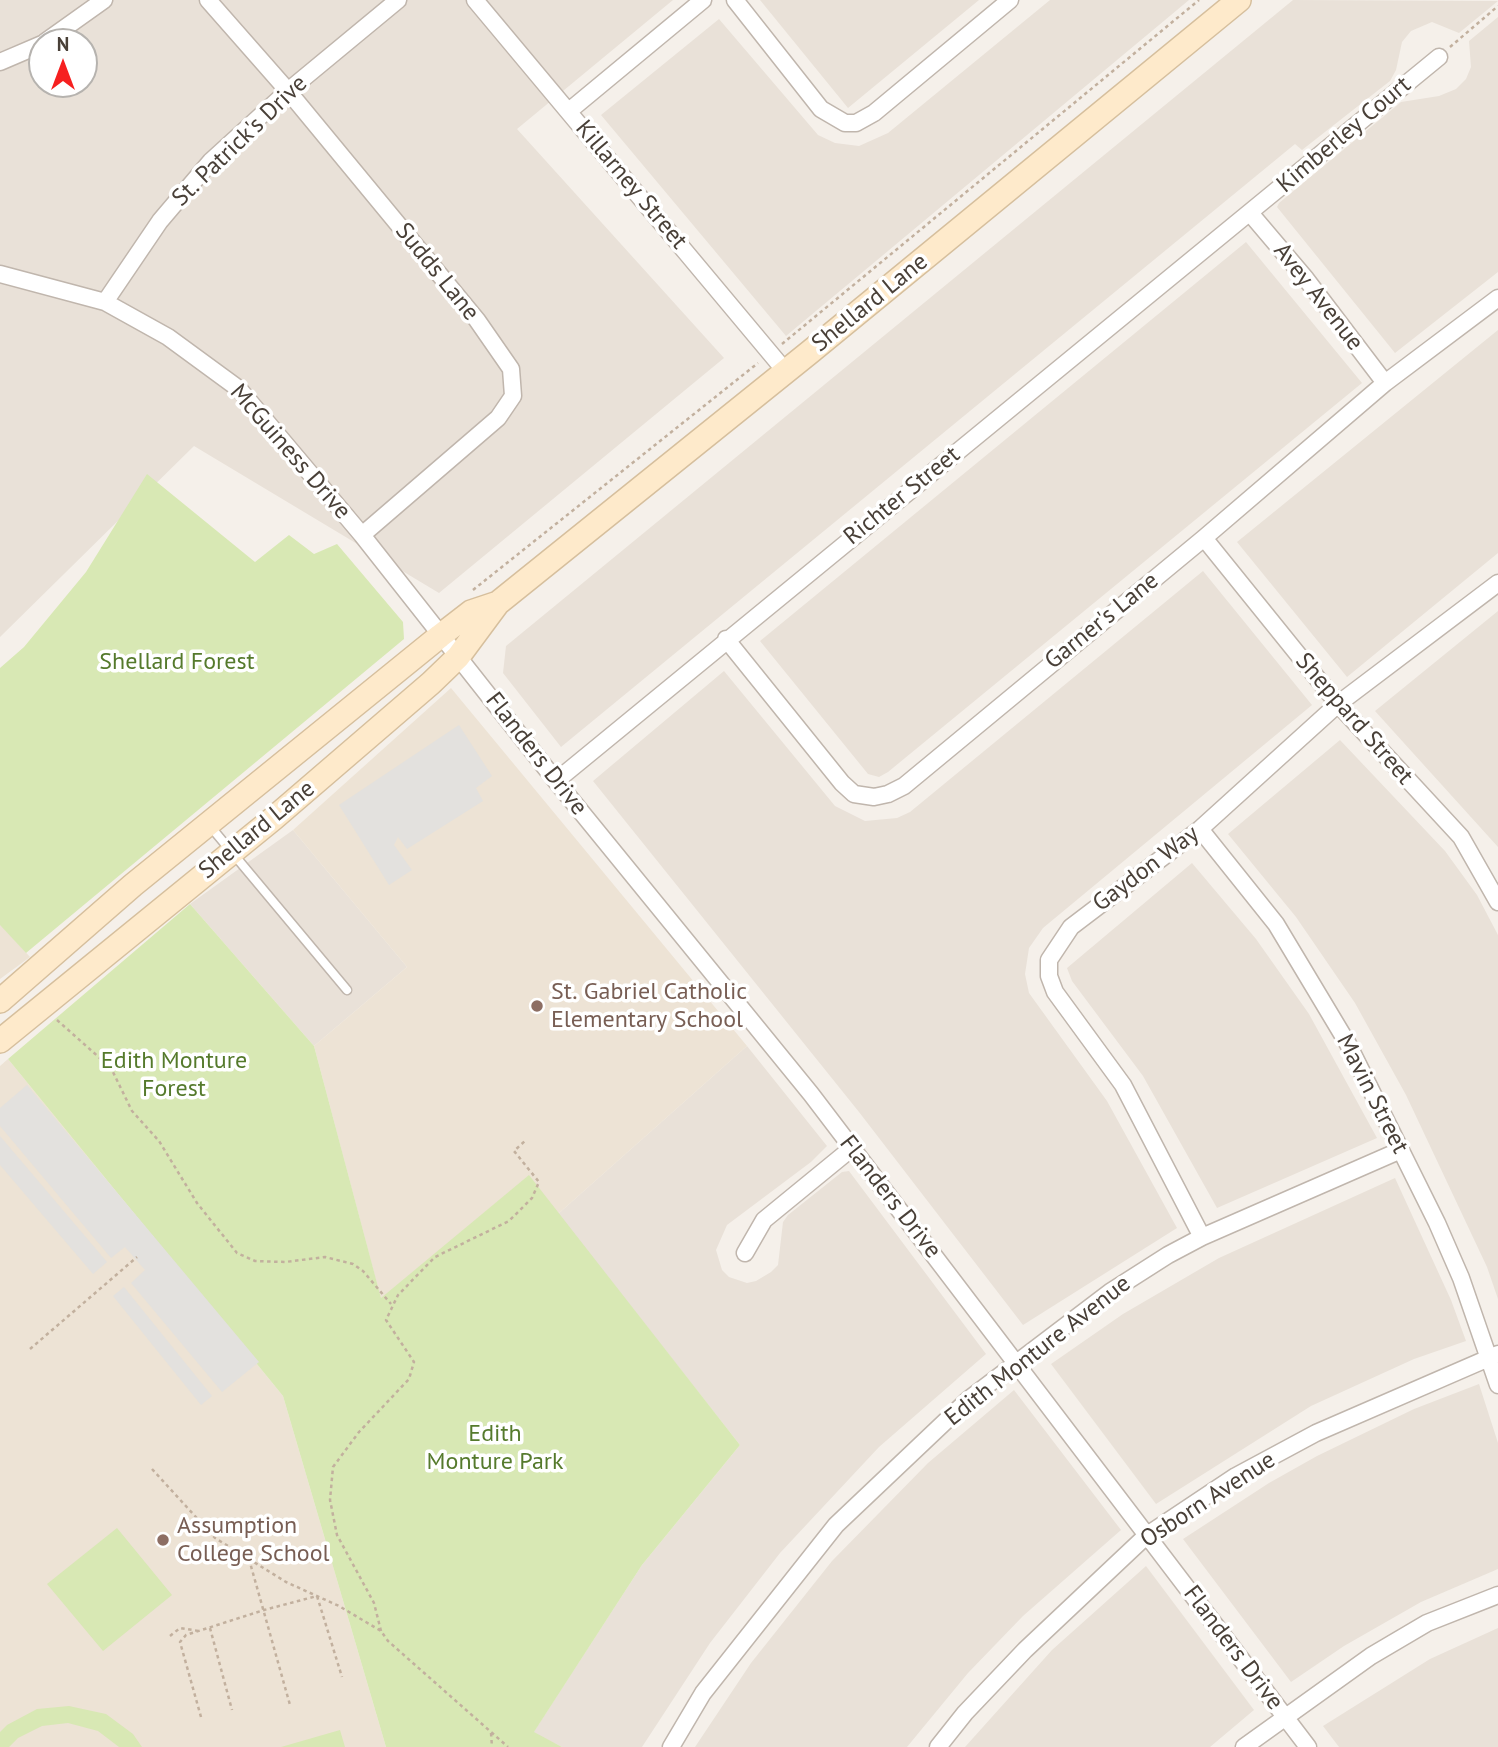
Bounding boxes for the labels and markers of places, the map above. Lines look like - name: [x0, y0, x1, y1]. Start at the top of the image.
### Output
- place label: St. Gabriel Catholic Elementary School: [551, 978, 747, 1034]
- marker: St. Gabriel Catholic Elementary School: [529, 998, 545, 1014]
- place label: Assumption College School: [177, 1512, 330, 1568]
- marker: Assumption College School: [155, 1532, 171, 1548]

